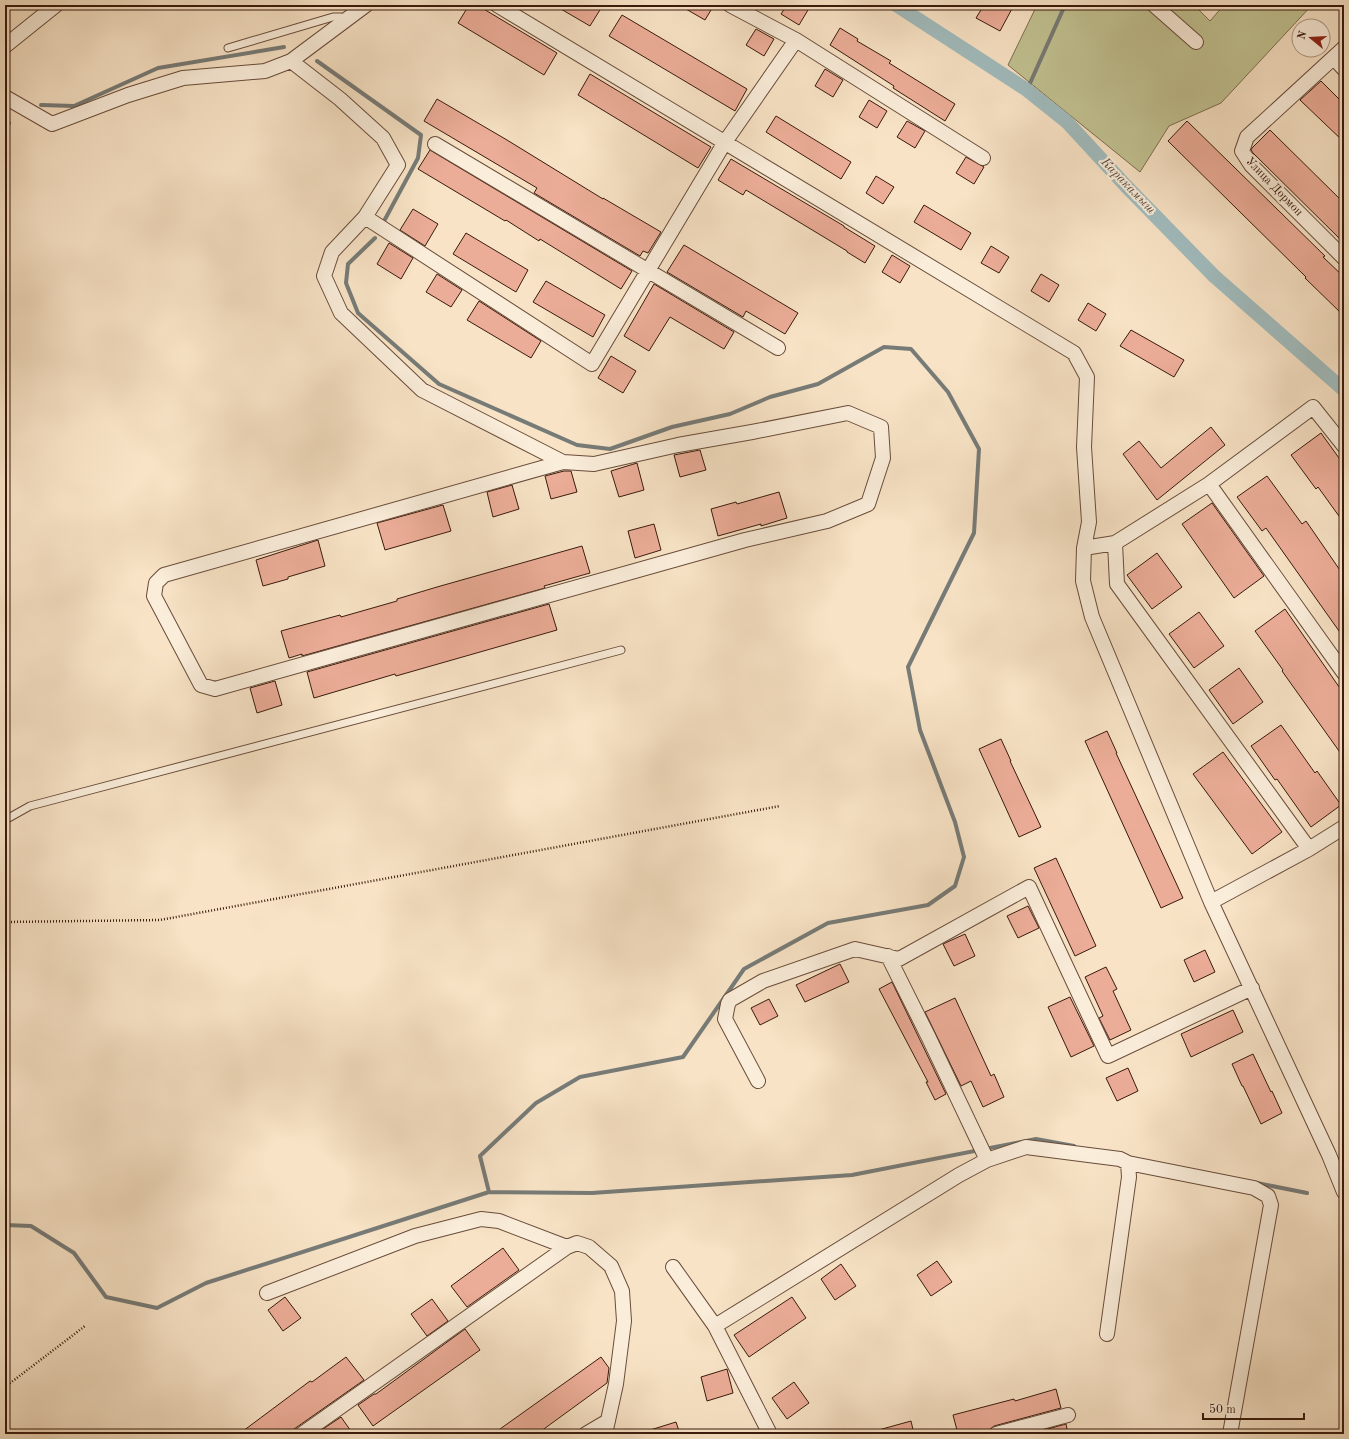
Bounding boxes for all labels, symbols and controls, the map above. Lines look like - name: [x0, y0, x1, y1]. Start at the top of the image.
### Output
- north arrow: [1291, 18, 1331, 58]
- text: N: [1296, 29, 1310, 41]
- water label: Каракамыш: [1098, 155, 1158, 217]
- street label: Улица Дормон: [1243, 155, 1305, 219]
- scale bar: [1203, 1395, 1304, 1421]
- text: 50 m: [1209, 1403, 1236, 1416]

